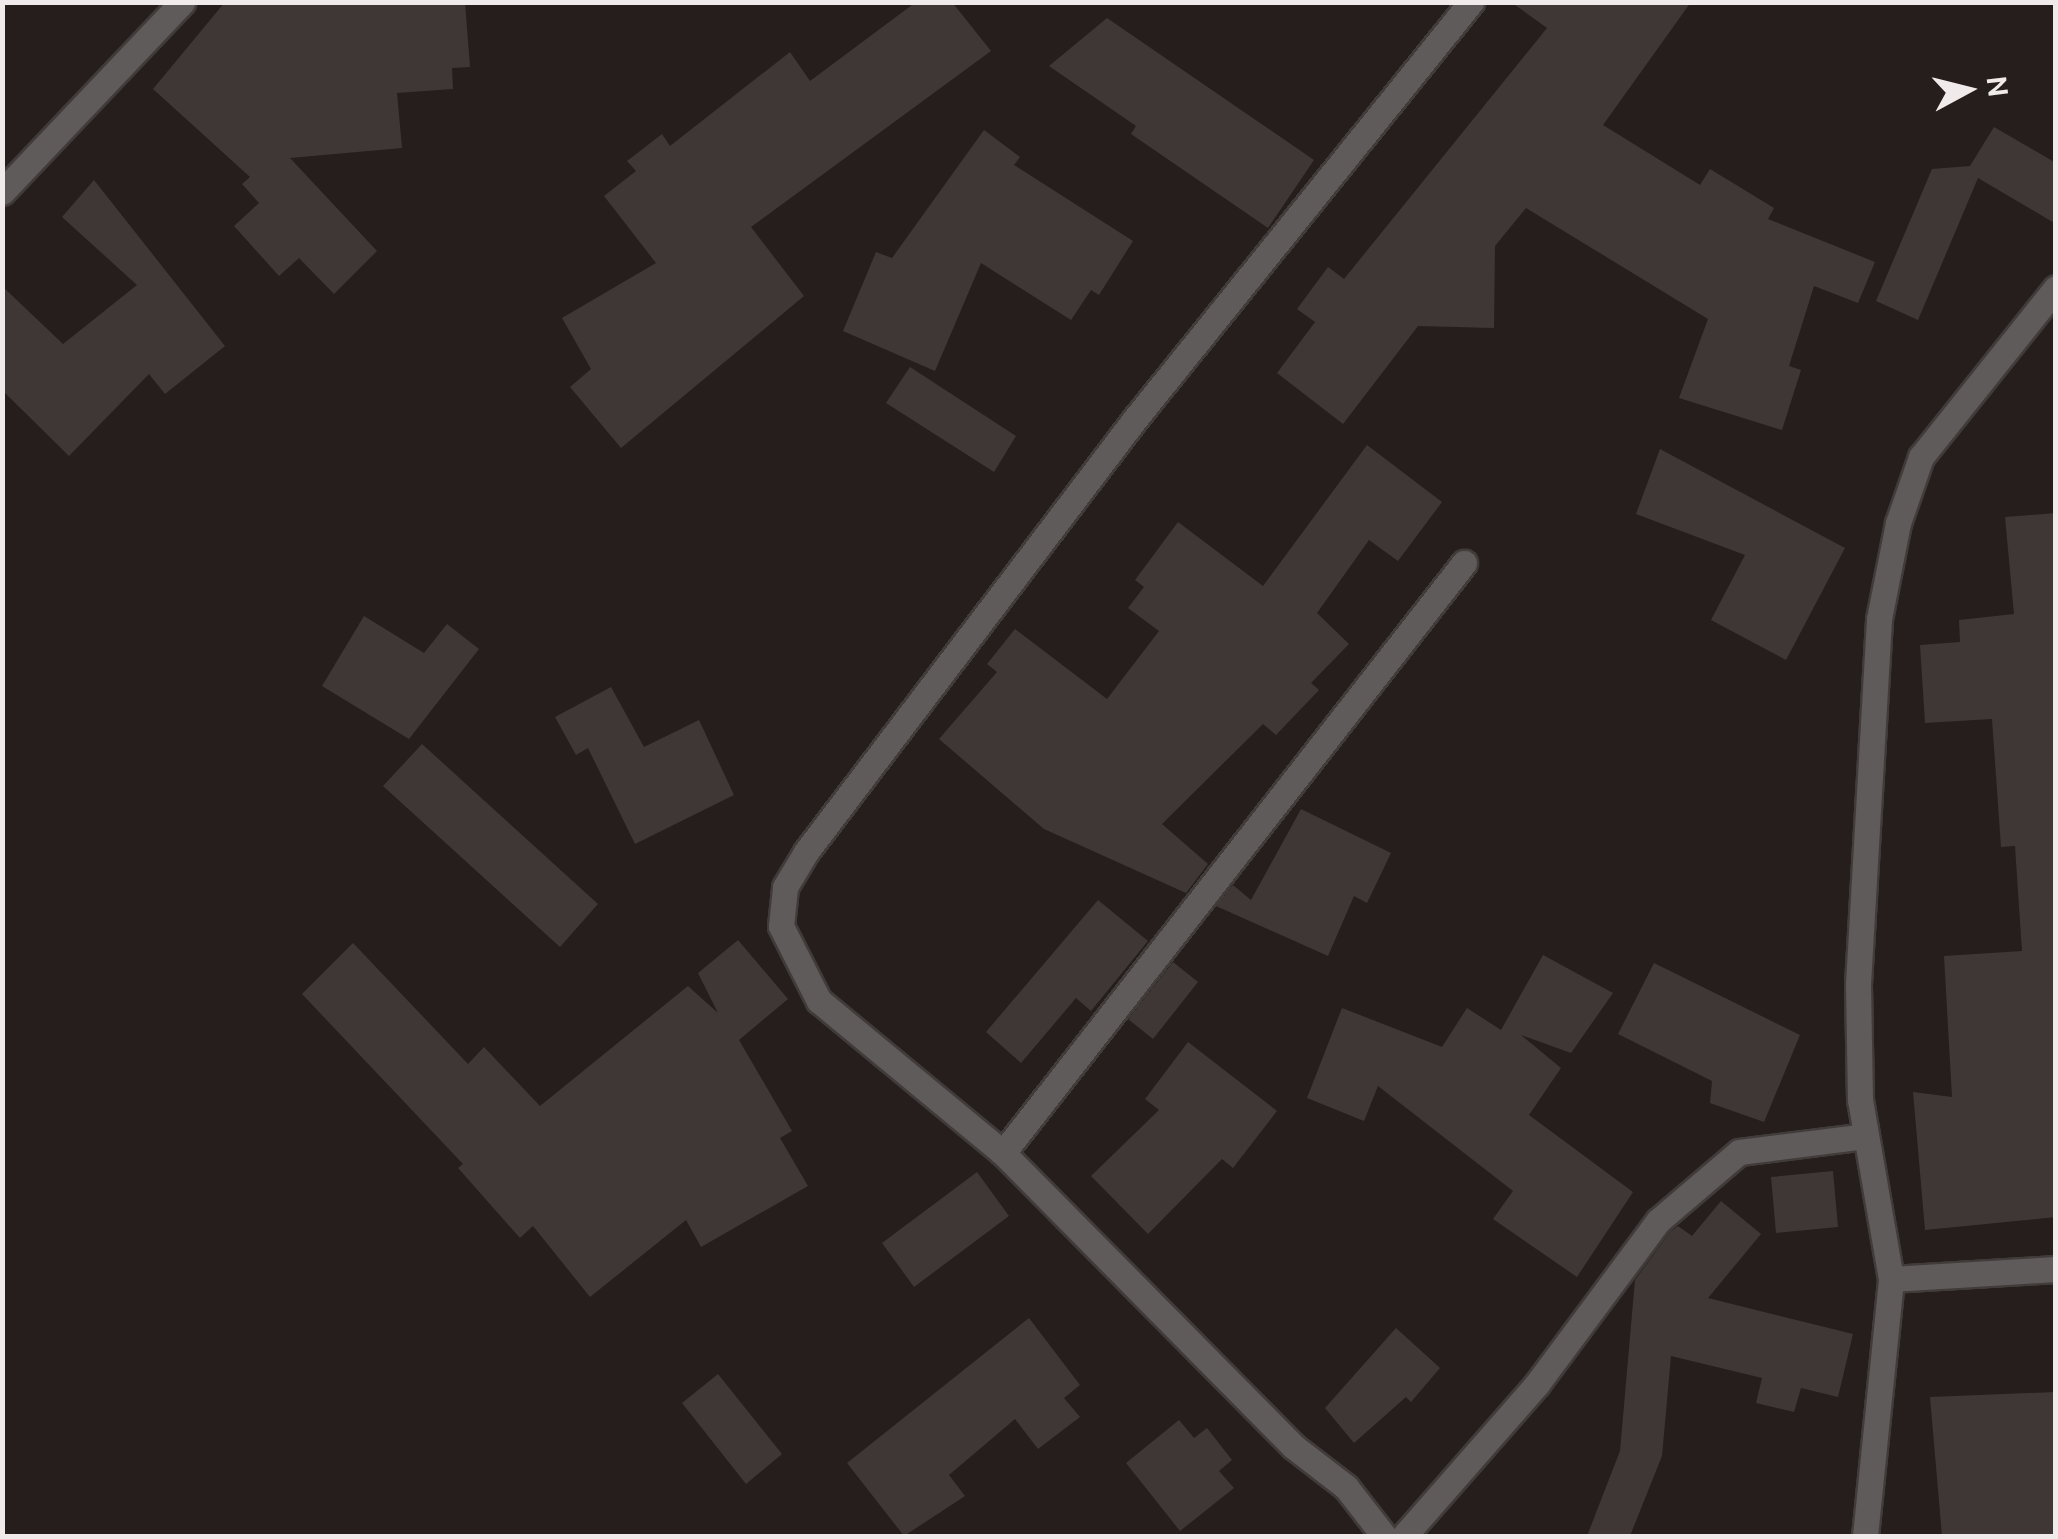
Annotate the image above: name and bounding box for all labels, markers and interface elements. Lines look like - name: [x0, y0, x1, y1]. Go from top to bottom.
- north arrow: [1918, 40, 2018, 140]
- text: N: [1982, 74, 2015, 99]

